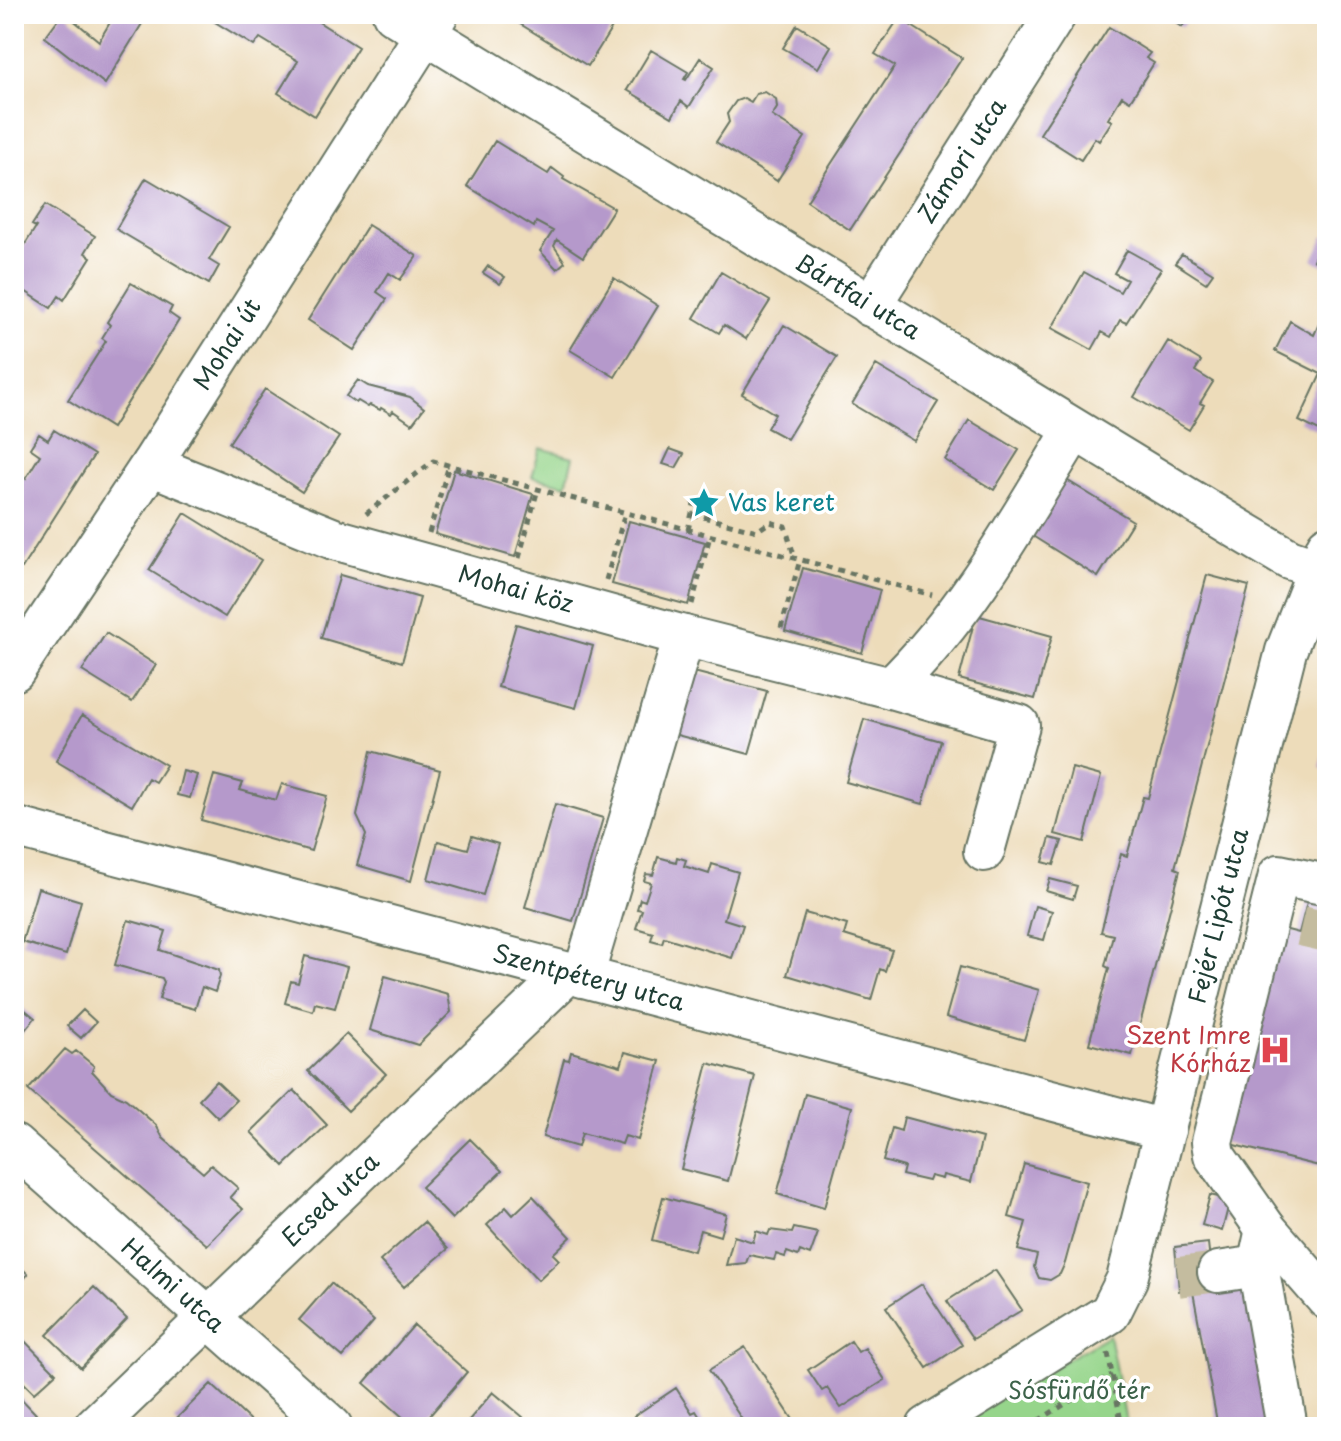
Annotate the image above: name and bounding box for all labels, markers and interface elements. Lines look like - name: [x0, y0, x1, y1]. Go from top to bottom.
- street label: Zámori utca: [907, 90, 1014, 229]
- street label: Bártfai utca: [789, 243, 928, 347]
- street label: Mohai út: [183, 290, 269, 397]
- place label: Vas keret: [728, 483, 835, 519]
- place icon: Vas keret: [687, 486, 721, 520]
- street label: Mohai köz: [454, 554, 578, 621]
- street label: Fejér Lipót utca: [1177, 824, 1256, 1007]
- street label: Szentpétery utca: [489, 934, 689, 1019]
- place label: Szent Imre Kórház: [1126, 1016, 1251, 1080]
- hospital icon: Szent Imre Kórház: [1258, 1033, 1292, 1067]
- street label: Ecsed utca: [273, 1143, 386, 1254]
- street label: Halmi utca: [114, 1228, 234, 1340]
- park label: Sósfürdő tér: [1008, 1371, 1151, 1407]

